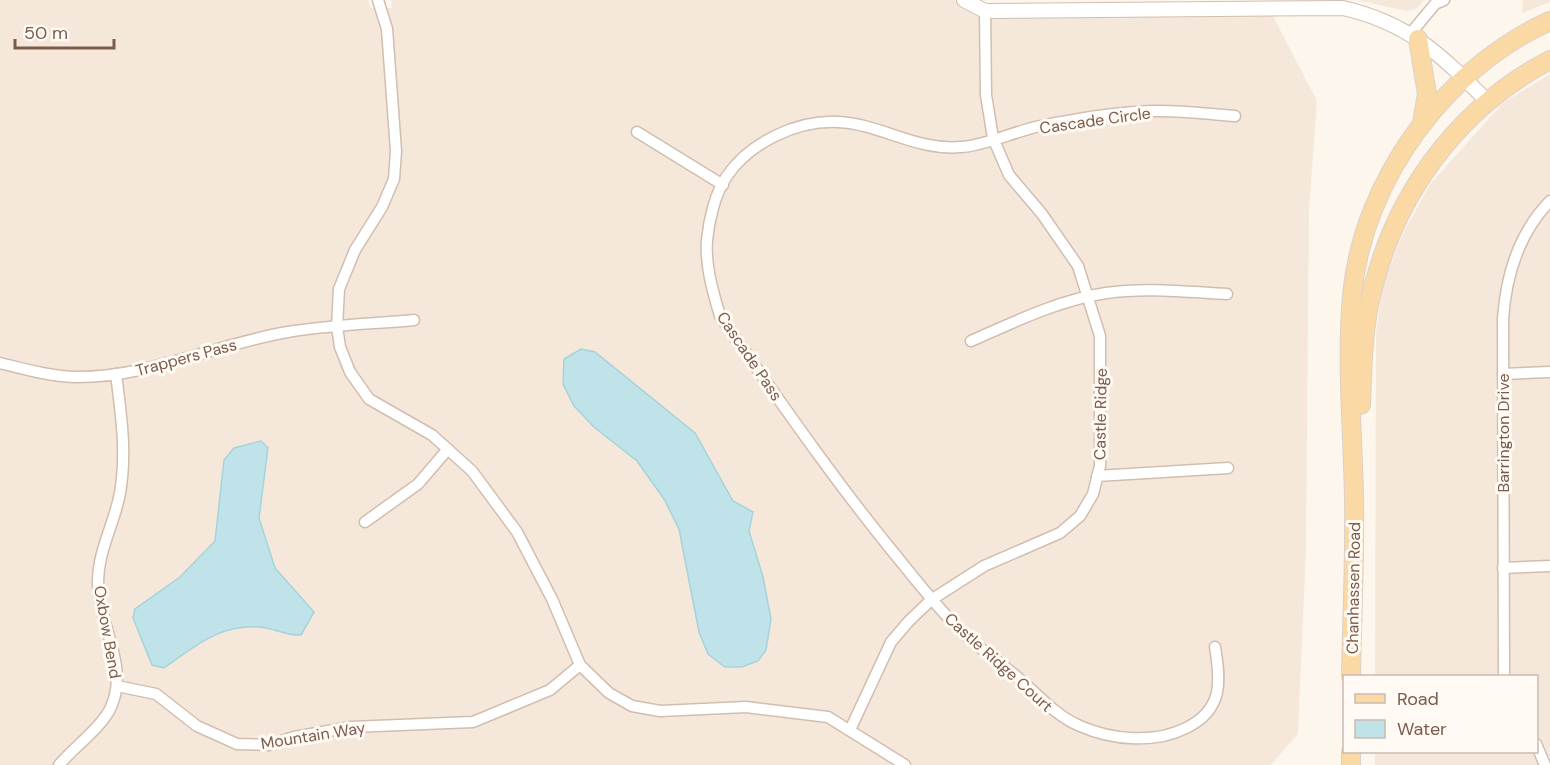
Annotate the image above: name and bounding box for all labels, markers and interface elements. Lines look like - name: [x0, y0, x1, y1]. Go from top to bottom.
- scale bar: [15, 12, 114, 50]
- text: 50 m: [24, 21, 68, 45]
- street label: Cascade Circle: [1038, 102, 1152, 139]
- street label: Cascade Pass: [712, 308, 787, 405]
- street label: Trappers Pass: [133, 334, 239, 381]
- street label: Castle Ridge: [1089, 368, 1112, 460]
- street label: Barrington Drive: [1493, 373, 1514, 493]
- street label: Chanhassen Road: [1342, 522, 1365, 654]
- street label: Oxbow Bend: [89, 584, 126, 680]
- street label: Castle Ridge Court: [940, 608, 1057, 717]
- legend: [1343, 675, 1538, 753]
- text: Road: [1397, 687, 1439, 711]
- street label: Mountain Way: [259, 717, 367, 754]
- text: Water: [1397, 717, 1447, 741]

